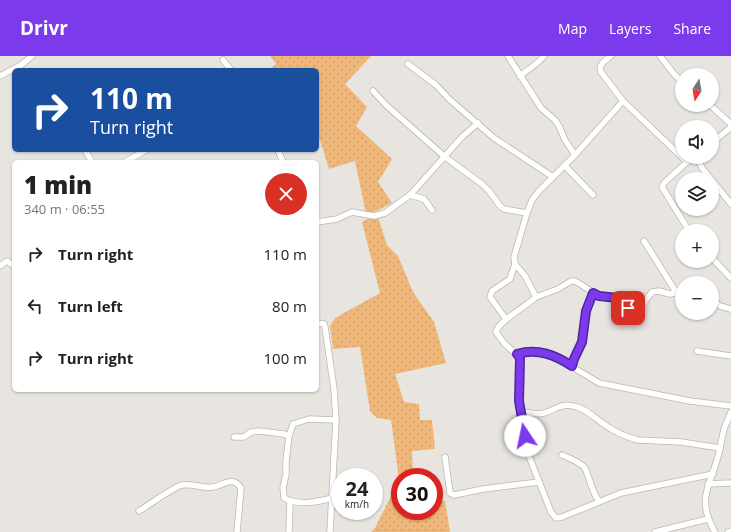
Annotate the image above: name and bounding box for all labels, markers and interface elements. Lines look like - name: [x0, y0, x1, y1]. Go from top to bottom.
- text: Drivr: [20, 15, 68, 41]
- text: Map: [558, 19, 587, 38]
- text: Layers: [609, 19, 651, 38]
- text: Share: [673, 19, 711, 38]
- north arrow: [675, 68, 719, 112]
- map controls: [675, 68, 719, 320]
- text: 110 m: [90, 79, 173, 117]
- icon: right: [24, 84, 76, 136]
- text: Turn right: [90, 115, 173, 139]
- button: sound: [675, 120, 719, 164]
- text: 1 min: [24, 168, 92, 201]
- button: layers: [675, 172, 719, 216]
- button: close: [265, 173, 307, 215]
- text: 340 m · 06:55: [24, 200, 105, 218]
- button: +: [675, 224, 719, 268]
- icon: right: [24, 243, 46, 265]
- text: Turn right: [58, 244, 133, 264]
- text: 110 m: [263, 244, 307, 264]
- button: −: [675, 276, 719, 320]
- pin: [611, 291, 645, 325]
- icon: left: [24, 295, 46, 317]
- text: Turn left: [58, 296, 123, 316]
- text: 80 m: [272, 296, 307, 316]
- icon: arrive: [617, 297, 639, 319]
- icon: right: [24, 347, 46, 369]
- text: Turn right: [58, 348, 133, 368]
- text: 100 m: [263, 348, 307, 368]
- position arrow: [504, 415, 546, 457]
- speed limit sign: 30: [391, 468, 443, 520]
- text: 24: [346, 475, 368, 502]
- text: km/h: [345, 497, 369, 511]

